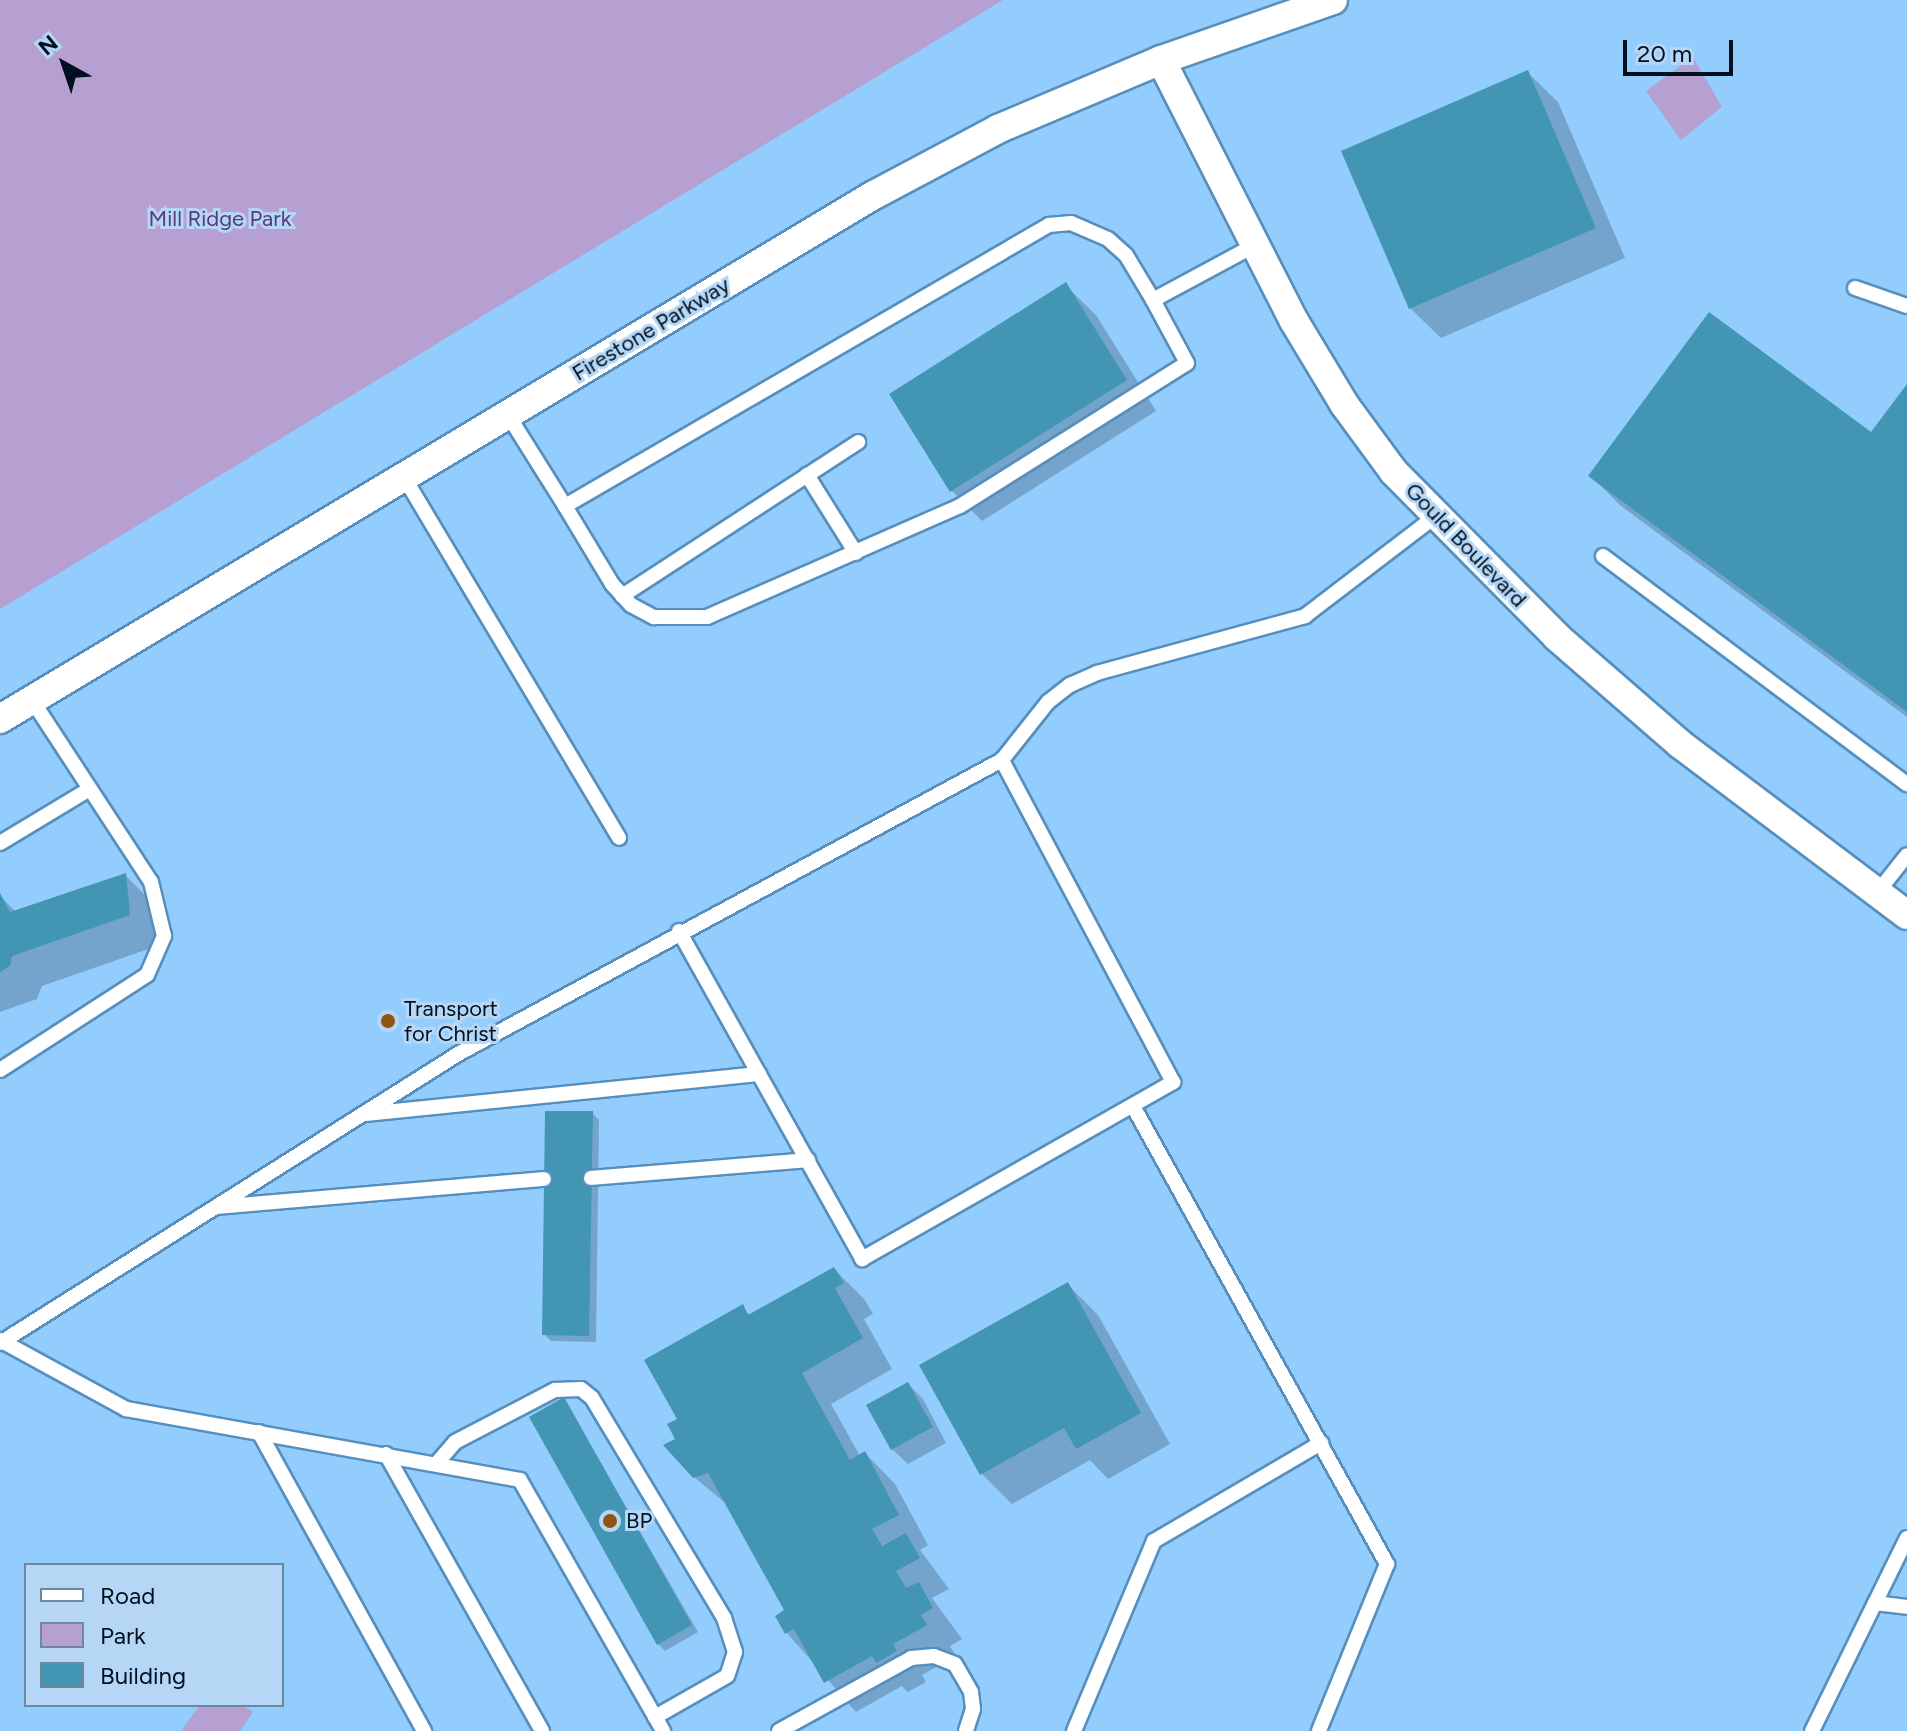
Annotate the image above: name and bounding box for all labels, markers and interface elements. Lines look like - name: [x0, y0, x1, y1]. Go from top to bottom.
- north arrow: [24, 24, 104, 104]
- scale bar: [1627, 24, 1737, 74]
- text: N: [33, 29, 63, 61]
- text: 20 m: [1637, 39, 1692, 68]
- park label: Mill Ridge Park: [149, 206, 291, 232]
- street label: Firestone Parkway: [568, 272, 734, 386]
- street label: Gould Boulevard: [1400, 477, 1532, 613]
- place label: Transport for Christ: [404, 995, 498, 1046]
- marker: Transport for Christ: [379, 1012, 397, 1030]
- place label: BP: [626, 1508, 652, 1534]
- marker: BP: [601, 1512, 619, 1530]
- legend: [24, 1563, 284, 1707]
- text: Road: [100, 1581, 155, 1610]
- text: Park: [100, 1621, 146, 1650]
- text: Building: [100, 1661, 186, 1690]

